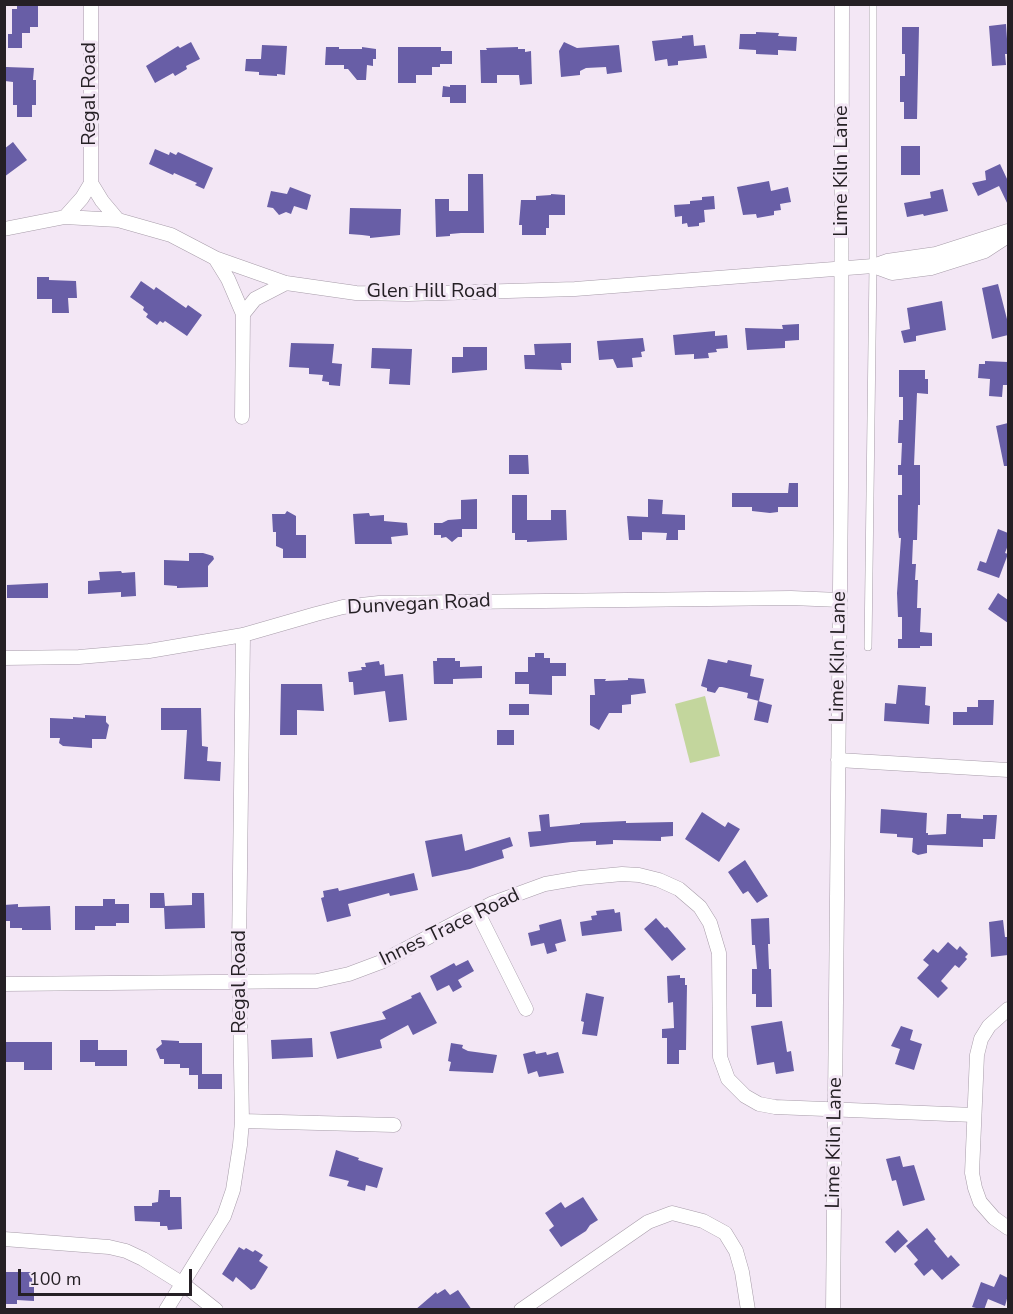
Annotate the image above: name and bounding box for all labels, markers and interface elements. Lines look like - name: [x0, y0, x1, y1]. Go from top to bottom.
- street label: Regal Road: [78, 42, 102, 146]
- street label: Lime Kiln Lane: [830, 105, 854, 237]
- street label: Glen Hill Road: [367, 280, 497, 304]
- street label: Dunvegan Road: [347, 589, 491, 621]
- street label: Lime Kiln Lane: [826, 591, 852, 723]
- street label: Innes Trace Road: [376, 884, 524, 972]
- street label: Regal Road: [228, 930, 252, 1034]
- street label: Lime Kiln Lane: [822, 1077, 848, 1209]
- scale bar: [21, 1257, 195, 1295]
- text: 100 m: [29, 1267, 81, 1291]

